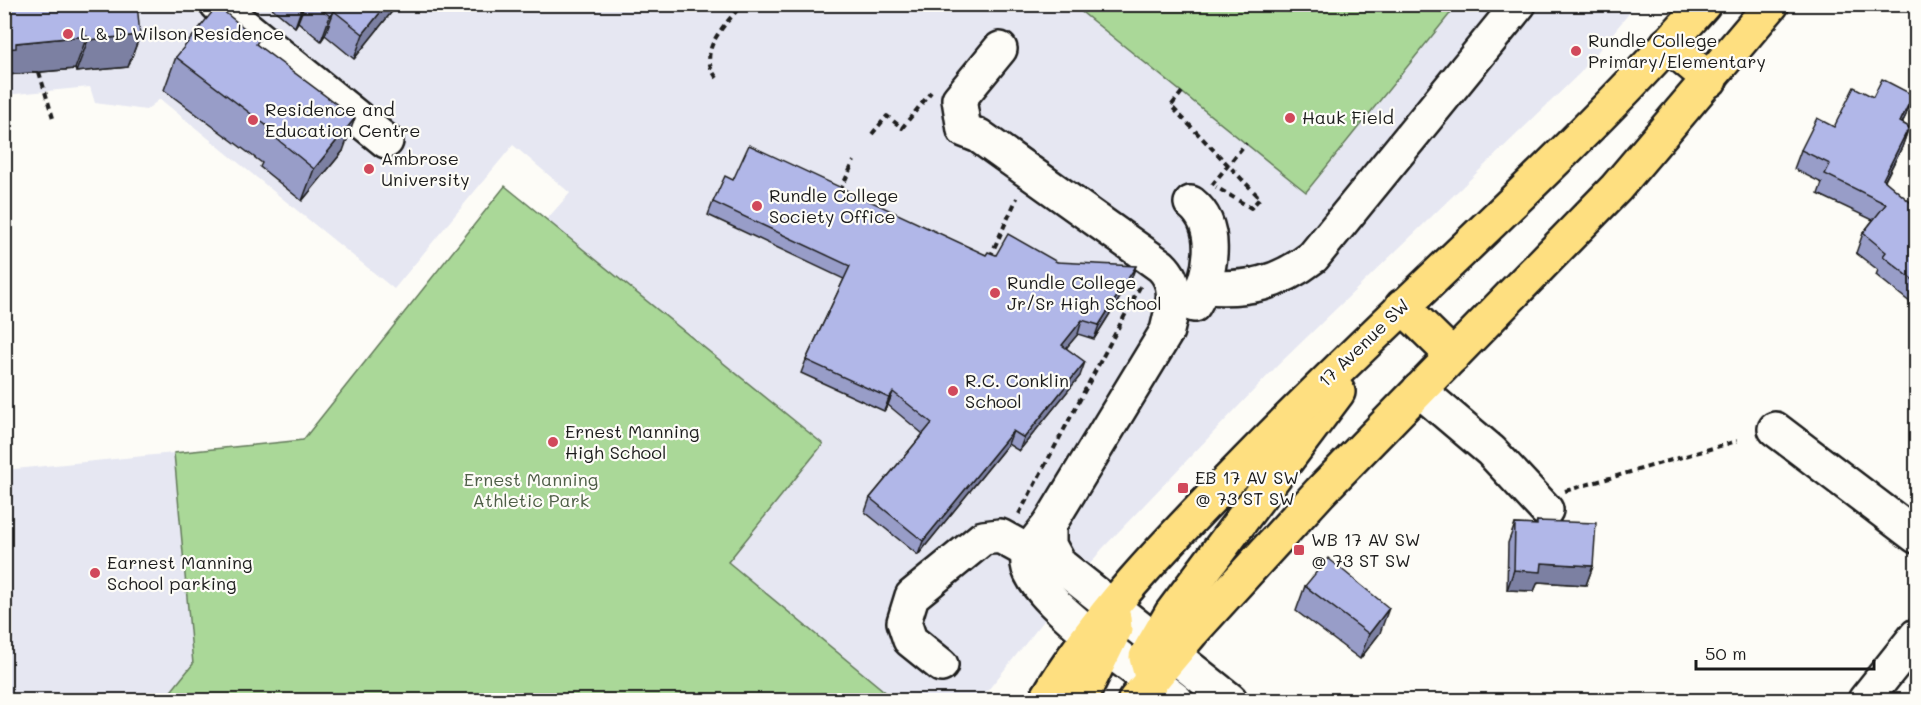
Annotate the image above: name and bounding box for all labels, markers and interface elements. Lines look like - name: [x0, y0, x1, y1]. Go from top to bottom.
- place label: L & D Wilson Residence: [80, 21, 284, 45]
- marker: L & D Wilson Residence: [61, 27, 75, 41]
- place label: Rundle College Primary/Elementary: [1588, 28, 1766, 73]
- marker: Rundle College Primary/Elementary: [1569, 44, 1583, 58]
- place label: Residence and Education Centre: [265, 97, 420, 142]
- place label: Hauk Field: [1302, 105, 1394, 129]
- marker: Hauk Field: [1283, 111, 1297, 125]
- marker: Residence and Education Centre: [246, 113, 260, 127]
- place label: Ambrose University: [381, 146, 470, 191]
- marker: Ambrose University: [362, 162, 376, 176]
- place label: Rundle College Society Office: [769, 183, 898, 228]
- marker: Rundle College Society Office: [750, 199, 764, 213]
- place label: Rundle College Jr/Sr High School: [1007, 270, 1162, 315]
- marker: Rundle College Jr/Sr High School: [988, 286, 1002, 300]
- street label: 17 Avenue SW: [1313, 293, 1414, 392]
- place label: R.C. Conklin School: [965, 368, 1069, 413]
- marker: R.C. Conklin School: [946, 384, 960, 398]
- place label: Ernest Manning High School: [565, 419, 699, 464]
- marker: Ernest Manning High School: [546, 435, 560, 449]
- place label: EB 17 AV SW @ 73 ST SW: [1195, 465, 1299, 510]
- park label: Ernest Manning Athletic Park: [464, 467, 598, 512]
- marker: EB 17 AV SW @ 73 ST SW: [1176, 481, 1190, 495]
- place label: WB 17 AV SW @ 73 ST SW: [1311, 527, 1421, 572]
- marker: WB 17 AV SW @ 73 ST SW: [1292, 543, 1306, 557]
- place label: Earnest Manning School parking: [107, 550, 253, 595]
- marker: Earnest Manning School parking: [88, 566, 102, 580]
- scale bar: [1696, 633, 1874, 671]
- text: 50 m: [1705, 641, 1747, 665]

